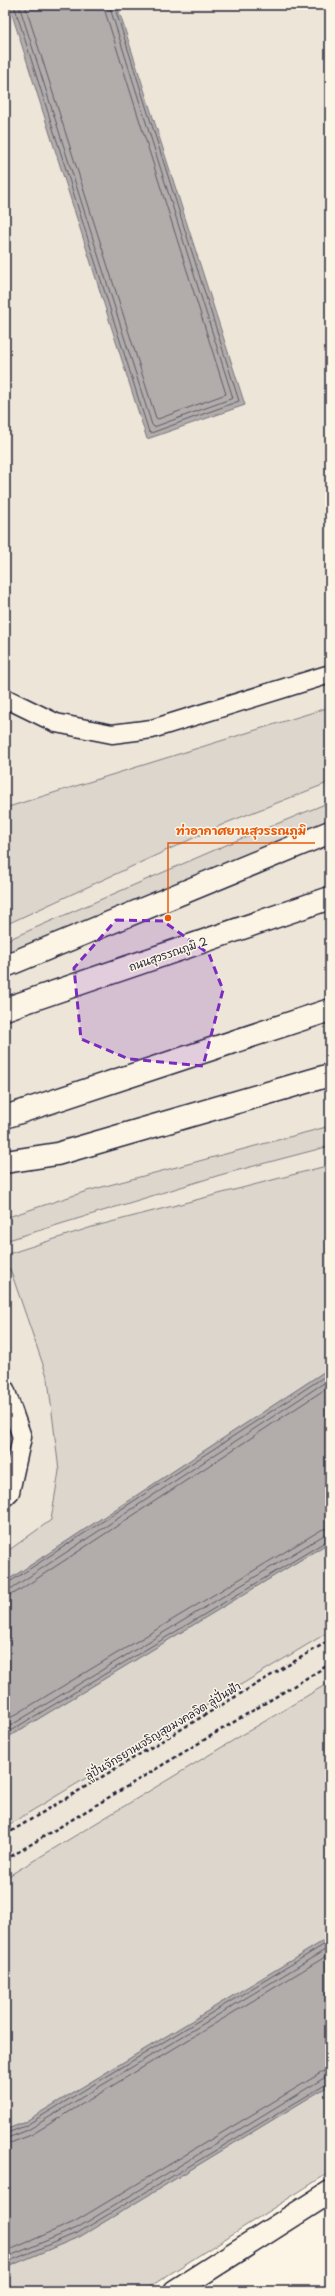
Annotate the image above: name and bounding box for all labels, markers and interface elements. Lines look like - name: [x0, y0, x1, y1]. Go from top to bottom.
- callout: ท่าอากาศยานสุวรรณภูมิ: [168, 819, 315, 843]
- text: ท่าอากาศยานสุวรรณภูมิ: [176, 821, 306, 840]
- street label: ถนนสุวรรณภูมิ 2: [126, 932, 210, 976]
- street label: ลู่ปั่นจักรยานเจริญสุขมงคลจิต ลู่ปั่นฟ้า: [81, 1676, 244, 1785]

